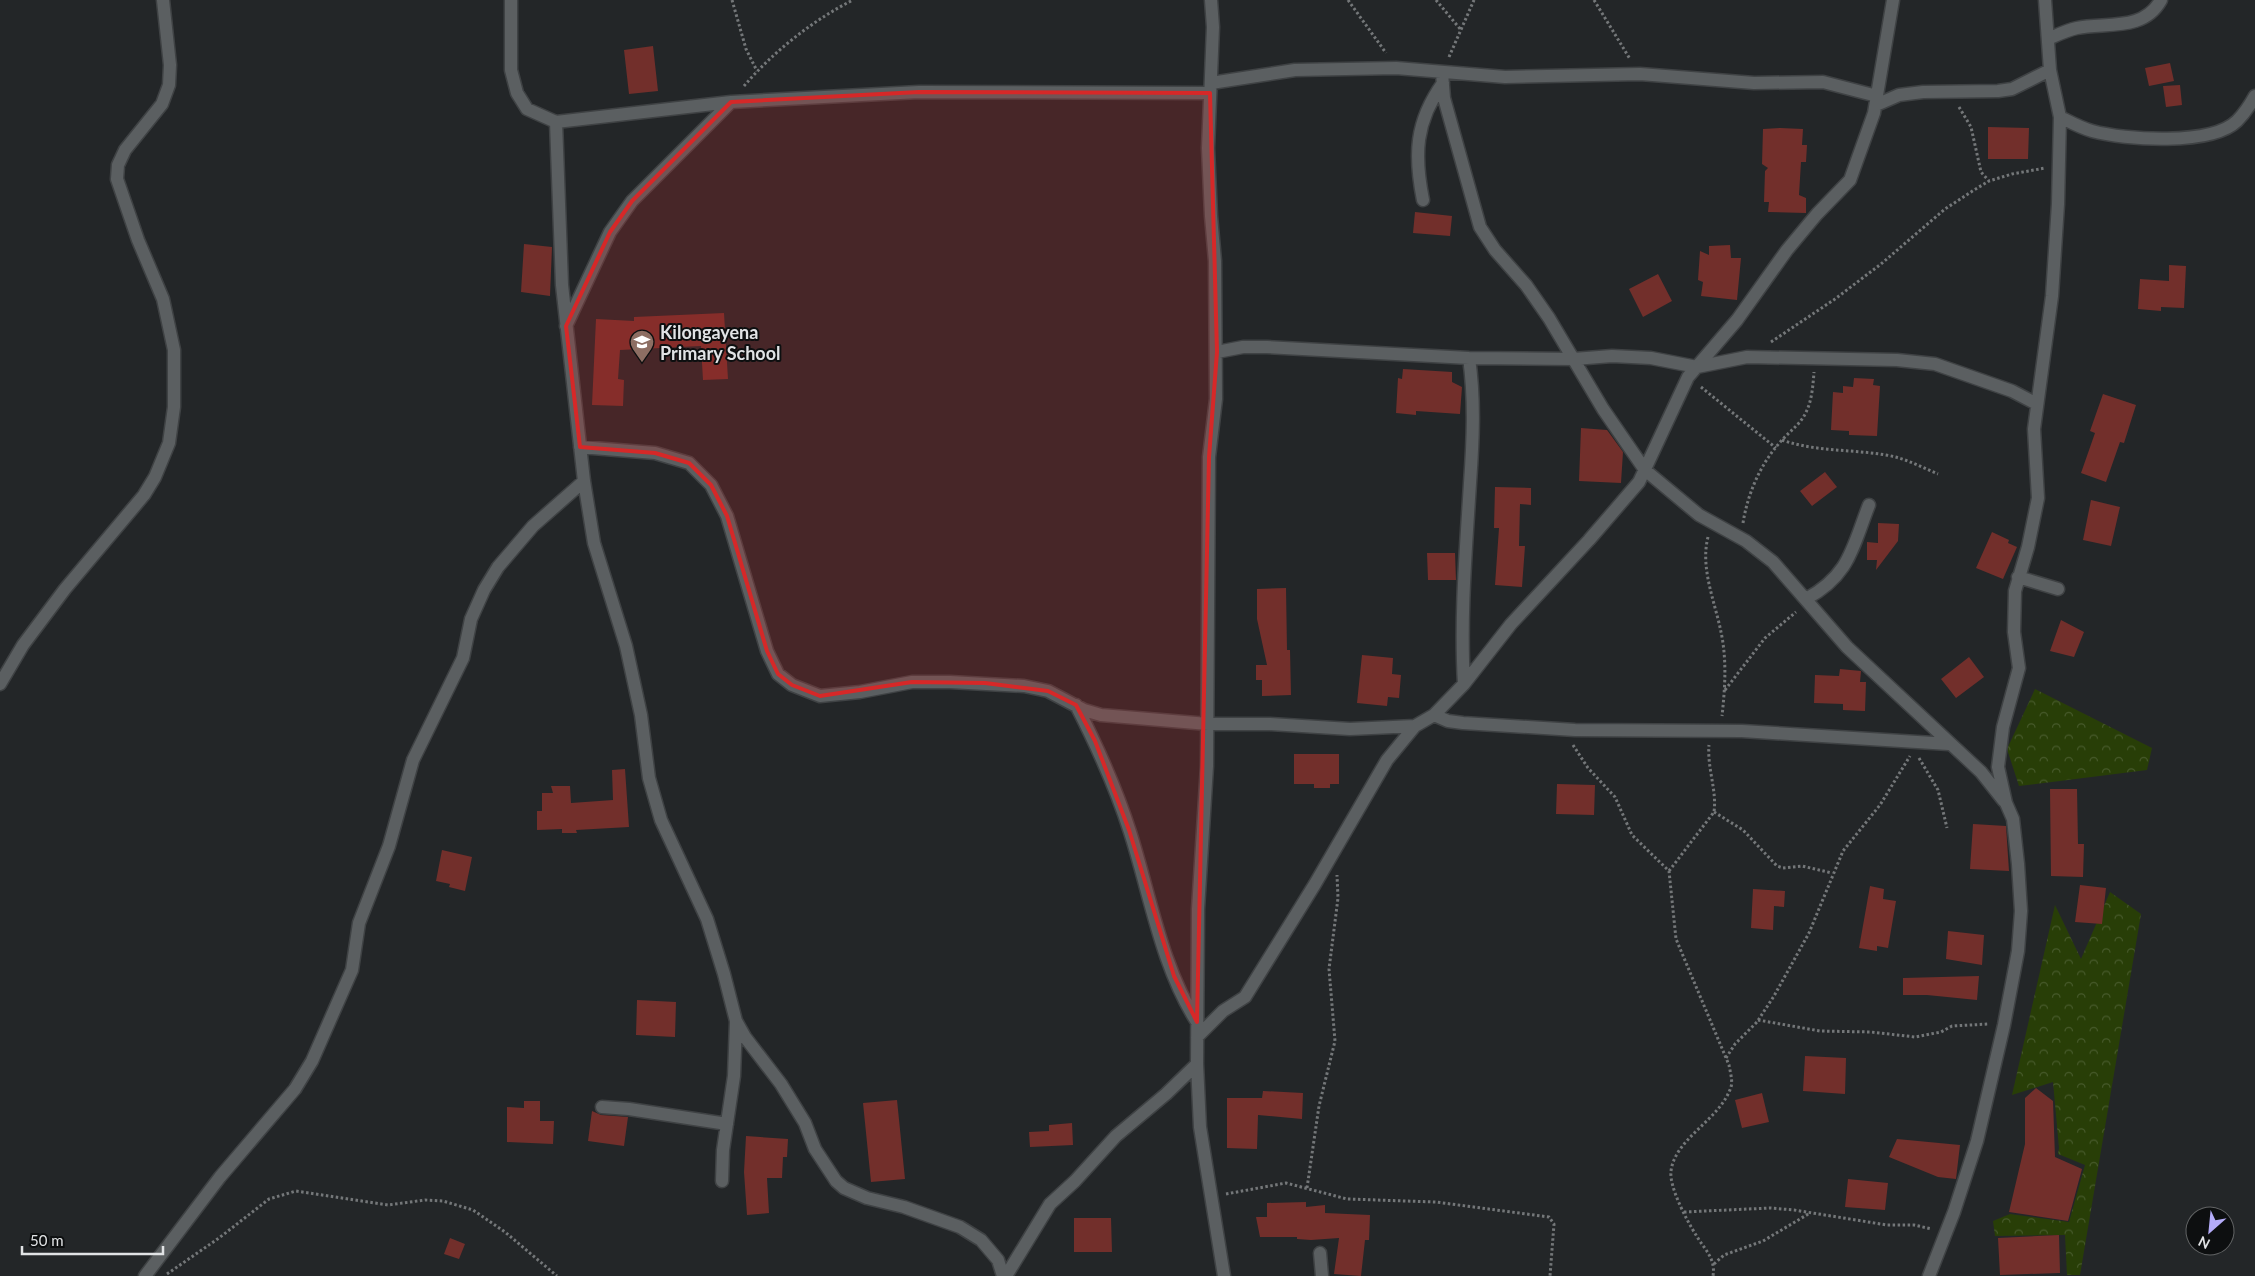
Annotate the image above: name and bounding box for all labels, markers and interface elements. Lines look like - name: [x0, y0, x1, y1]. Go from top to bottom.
- place label: Kilongayena Primary School: [660, 321, 780, 364]
- school or university icon: Kilongayena Primary School: [629, 329, 655, 363]
- north arrow: [2185, 1206, 2235, 1256]
- scale bar: [22, 1224, 164, 1256]
- text: 50 m: [30, 1231, 64, 1249]
- text: N: [2195, 1233, 2213, 1253]

